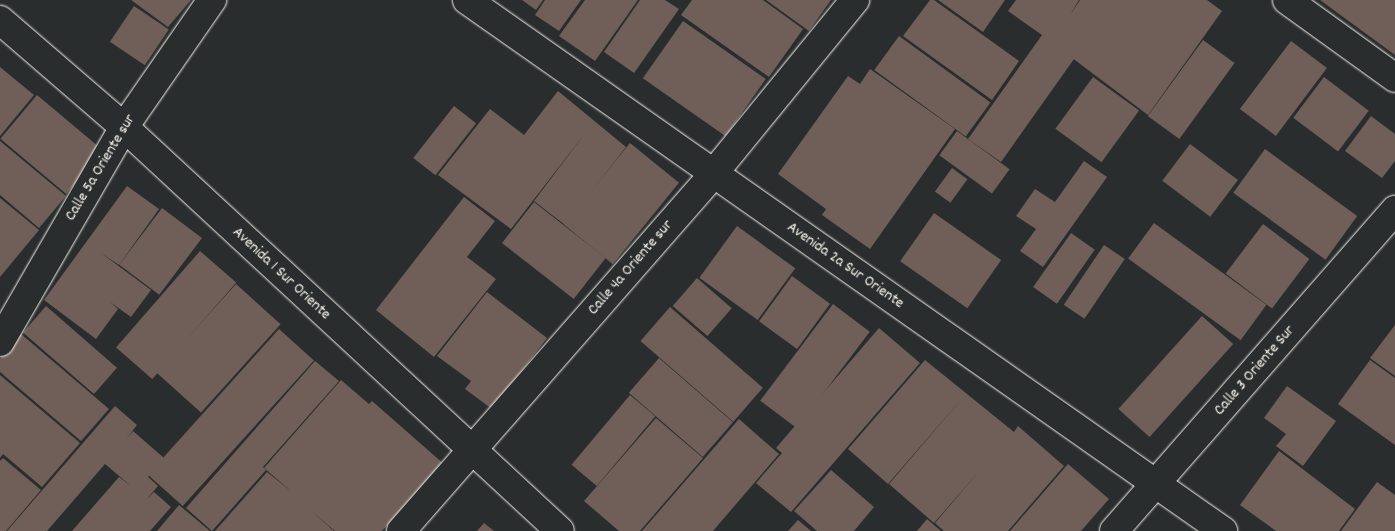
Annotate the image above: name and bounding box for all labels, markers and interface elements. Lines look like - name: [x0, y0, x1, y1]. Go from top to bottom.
- street label: Calle 5a Oriente sur: [62, 111, 140, 225]
- street label: Calle 4a Oriente sur: [584, 216, 678, 320]
- street label: Avenida 2a Sur Oriente: [783, 218, 907, 314]
- street label: Avenida 1 Sur Oriente: [228, 223, 334, 325]
- street label: Calle 3 Oriente Sur: [1211, 322, 1299, 420]

